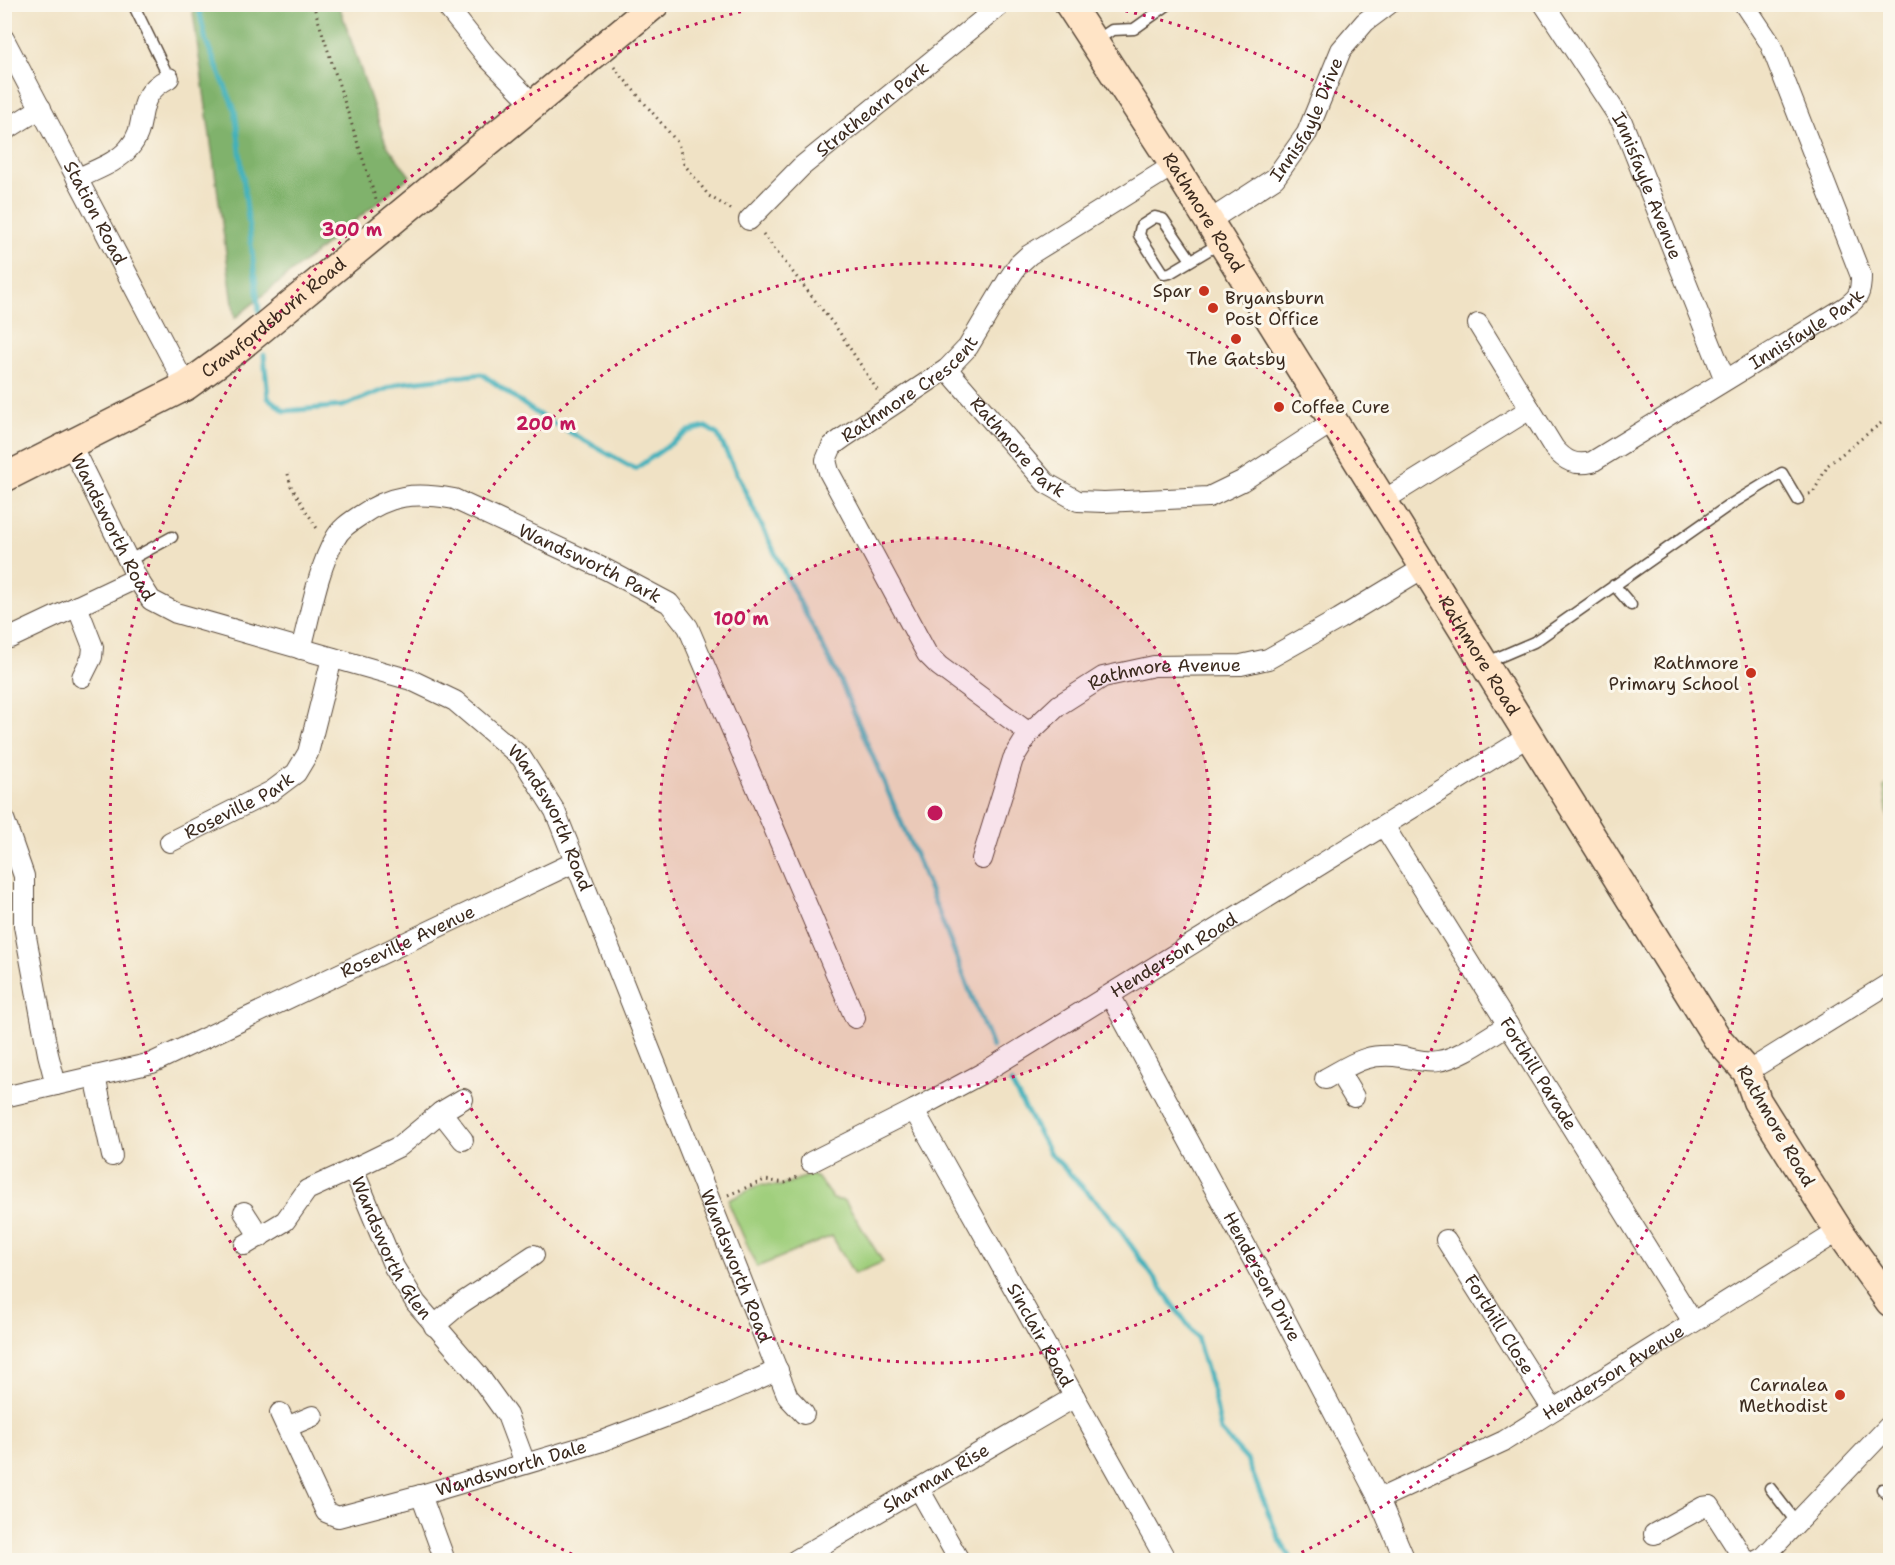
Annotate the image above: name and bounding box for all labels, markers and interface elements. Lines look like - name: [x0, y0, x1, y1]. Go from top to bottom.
- street label: Innisfayle Drive: [1264, 54, 1349, 186]
- street label: Strathearn Park: [811, 56, 934, 162]
- street label: Innisfayle Avenue: [1607, 107, 1688, 263]
- street label: Rathmore Road: [1157, 148, 1250, 277]
- street label: Station Road: [58, 157, 132, 269]
- text: 300 m: [322, 218, 383, 242]
- street label: Crawfordsburn Road: [196, 252, 351, 383]
- place label: Spar: [1153, 279, 1192, 303]
- marker: Spar: [1197, 284, 1211, 298]
- street label: Innisfayle Park: [1745, 285, 1870, 375]
- place label: Bryansburn Post Office: [1225, 286, 1324, 331]
- marker: Bryansburn Post Office: [1206, 301, 1220, 315]
- street label: Rathmore Crescent: [836, 332, 984, 448]
- marker: The Gatsby: [1229, 332, 1243, 346]
- place label: The Gatsby: [1186, 347, 1286, 371]
- street label: Rathmore Park: [965, 392, 1069, 503]
- place label: Coffee Cure: [1291, 395, 1390, 419]
- marker: Coffee Cure: [1272, 400, 1286, 414]
- text: 200 m: [516, 412, 577, 436]
- street label: Wandsworth Road: [65, 449, 161, 606]
- street label: Wandsworth Park: [514, 518, 666, 609]
- street label: Rathmore Road: [1433, 591, 1526, 720]
- text: 100 m: [713, 607, 769, 631]
- place label: Rathmore Primary School: [1609, 651, 1740, 696]
- street label: Rathmore Avenue: [1083, 653, 1241, 696]
- marker: Rathmore Primary School: [1744, 666, 1758, 680]
- street label: Wandsworth Road: [503, 739, 598, 895]
- street label: Roseville Park: [180, 767, 299, 845]
- centre of rings: [925, 803, 945, 823]
- street label: Roseville Avenue: [337, 899, 479, 984]
- street label: Henderson Road: [1106, 907, 1242, 1003]
- street label: Forthill Parade: [1494, 1013, 1583, 1135]
- street label: Rathmore Road: [1731, 1061, 1821, 1191]
- street label: Wandsworth Glen: [345, 1173, 437, 1325]
- street label: Wandsworth Road: [695, 1186, 777, 1346]
- street label: Henderson Drive: [1217, 1208, 1306, 1346]
- street label: Forthill Close: [1459, 1270, 1540, 1379]
- street label: Sinclair Road: [1001, 1279, 1079, 1391]
- street label: Henderson Avenue: [1538, 1319, 1689, 1426]
- place label: Carnalea Methodist: [1739, 1373, 1828, 1418]
- marker: Carnalea Methodist: [1833, 1388, 1847, 1402]
- street label: Wandsworth Dale: [433, 1434, 589, 1502]
- street label: Sharman Rise: [878, 1438, 994, 1519]

